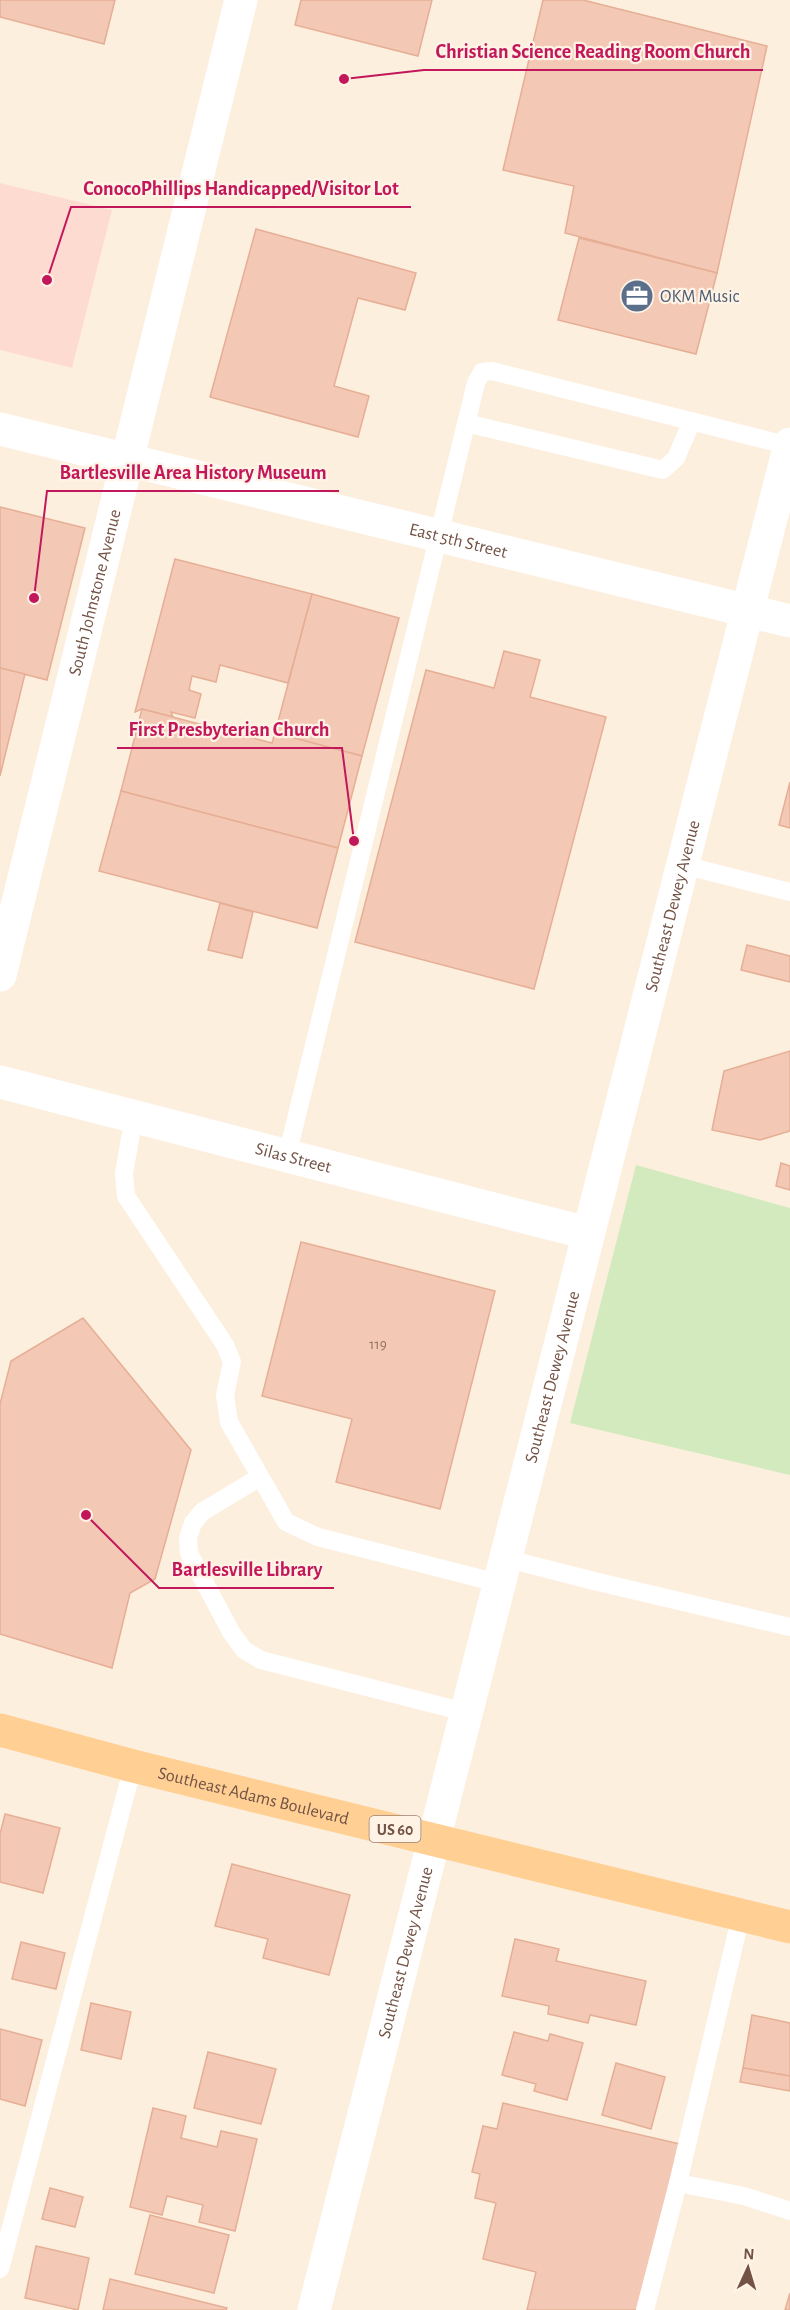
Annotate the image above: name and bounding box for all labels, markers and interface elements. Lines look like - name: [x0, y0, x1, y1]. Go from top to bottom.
- callout: Christian Science Reading Room Church: [424, 32, 763, 70]
- text: Christian Science Reading Room Church: [436, 42, 750, 62]
- callout: ConocoPhillips Handicapped/Visitor Lot: [71, 169, 411, 207]
- text: ConocoPhillips Handicapped/Visitor Lot: [83, 179, 399, 199]
- office icon: OKM Music: [619, 278, 655, 314]
- place label: OKM Music: [660, 288, 739, 306]
- callout: Bartlesville Area History Museum: [47, 453, 339, 491]
- text: Bartlesville Area History Museum: [59, 463, 327, 483]
- street label: South Johnstone Avenue: [66, 508, 125, 678]
- street label: East 5th Street: [407, 521, 509, 562]
- callout: First Presbyterian Church: [117, 710, 342, 748]
- text: First Presbyterian Church: [129, 720, 329, 740]
- street label: Southeast Dewey Avenue: [643, 818, 704, 994]
- street label: Silas Street: [253, 1140, 333, 1177]
- street label: Southeast Dewey Avenue: [522, 1289, 584, 1465]
- house number: 119: [369, 1337, 387, 1352]
- callout: Bartlesville Library: [159, 1550, 334, 1588]
- text: Bartlesville Library: [172, 1560, 322, 1580]
- street label: Southeast Adams Boulevard: [156, 1764, 351, 1829]
- road number: US 60: [370, 1816, 420, 1842]
- street label: Southeast Dewey Avenue: [376, 1865, 437, 2041]
- north arrow: [718, 2238, 778, 2298]
- text: N: [743, 2246, 755, 2262]

